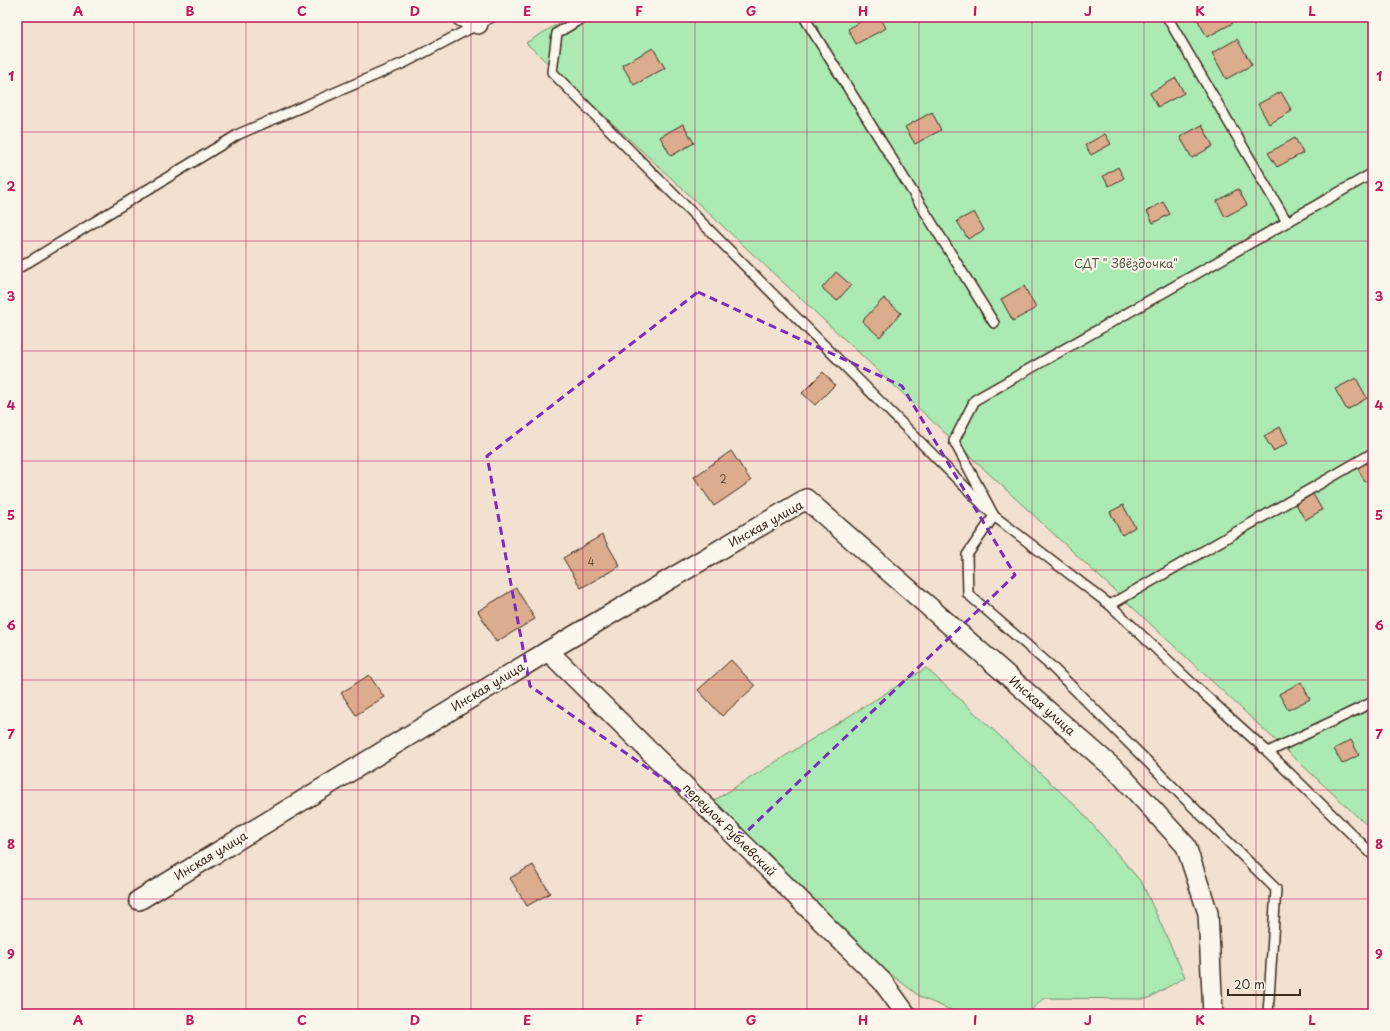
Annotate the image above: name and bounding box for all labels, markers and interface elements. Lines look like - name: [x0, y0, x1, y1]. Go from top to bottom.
- text: A: [73, 1, 83, 20]
- text: B: [186, 1, 195, 20]
- text: C: [297, 1, 307, 20]
- text: D: [410, 1, 420, 20]
- text: E: [523, 1, 531, 20]
- text: F: [635, 1, 643, 20]
- text: G: [746, 1, 756, 20]
- text: H: [858, 1, 868, 20]
- text: I: [973, 1, 977, 20]
- text: J: [1084, 1, 1092, 20]
- text: K: [1195, 1, 1205, 20]
- text: L: [1308, 1, 1316, 20]
- text: 1: [8, 66, 14, 85]
- text: 1: [1376, 66, 1382, 85]
- text: 2: [6, 176, 16, 195]
- text: 2: [1374, 176, 1384, 195]
- park label: СДТ " Звёздочка": [1074, 254, 1178, 272]
- text: 3: [7, 286, 16, 305]
- text: 3: [1375, 286, 1384, 305]
- text: 4: [7, 395, 16, 414]
- text: 4: [1375, 395, 1384, 414]
- house number: 2: [719, 471, 727, 486]
- street label: Инская улица: [725, 495, 806, 551]
- text: 5: [7, 505, 15, 524]
- text: 5: [1375, 505, 1383, 524]
- house number: 4: [588, 554, 595, 569]
- text: 6: [6, 615, 16, 634]
- text: 6: [1374, 615, 1384, 634]
- street label: Инская улица: [447, 657, 528, 715]
- street label: Инская улица: [1006, 671, 1080, 739]
- text: 7: [7, 724, 15, 743]
- text: 7: [1375, 724, 1383, 743]
- street label: переулок Рублевский: [679, 779, 780, 880]
- street label: Инская улица: [170, 826, 251, 884]
- text: 8: [7, 834, 15, 853]
- text: 8: [1375, 834, 1383, 853]
- text: 9: [7, 944, 15, 963]
- text: 9: [1375, 944, 1383, 963]
- scale bar: [1228, 971, 1300, 997]
- text: 20 m: [1234, 975, 1265, 993]
- text: A: [73, 1010, 83, 1029]
- text: B: [186, 1010, 195, 1029]
- text: C: [297, 1010, 307, 1029]
- text: D: [410, 1010, 420, 1029]
- text: E: [523, 1010, 531, 1029]
- text: F: [635, 1010, 643, 1029]
- text: G: [746, 1010, 756, 1029]
- text: H: [858, 1010, 868, 1029]
- text: I: [973, 1010, 977, 1029]
- text: J: [1084, 1010, 1092, 1029]
- text: K: [1195, 1010, 1205, 1029]
- text: L: [1308, 1010, 1316, 1029]

